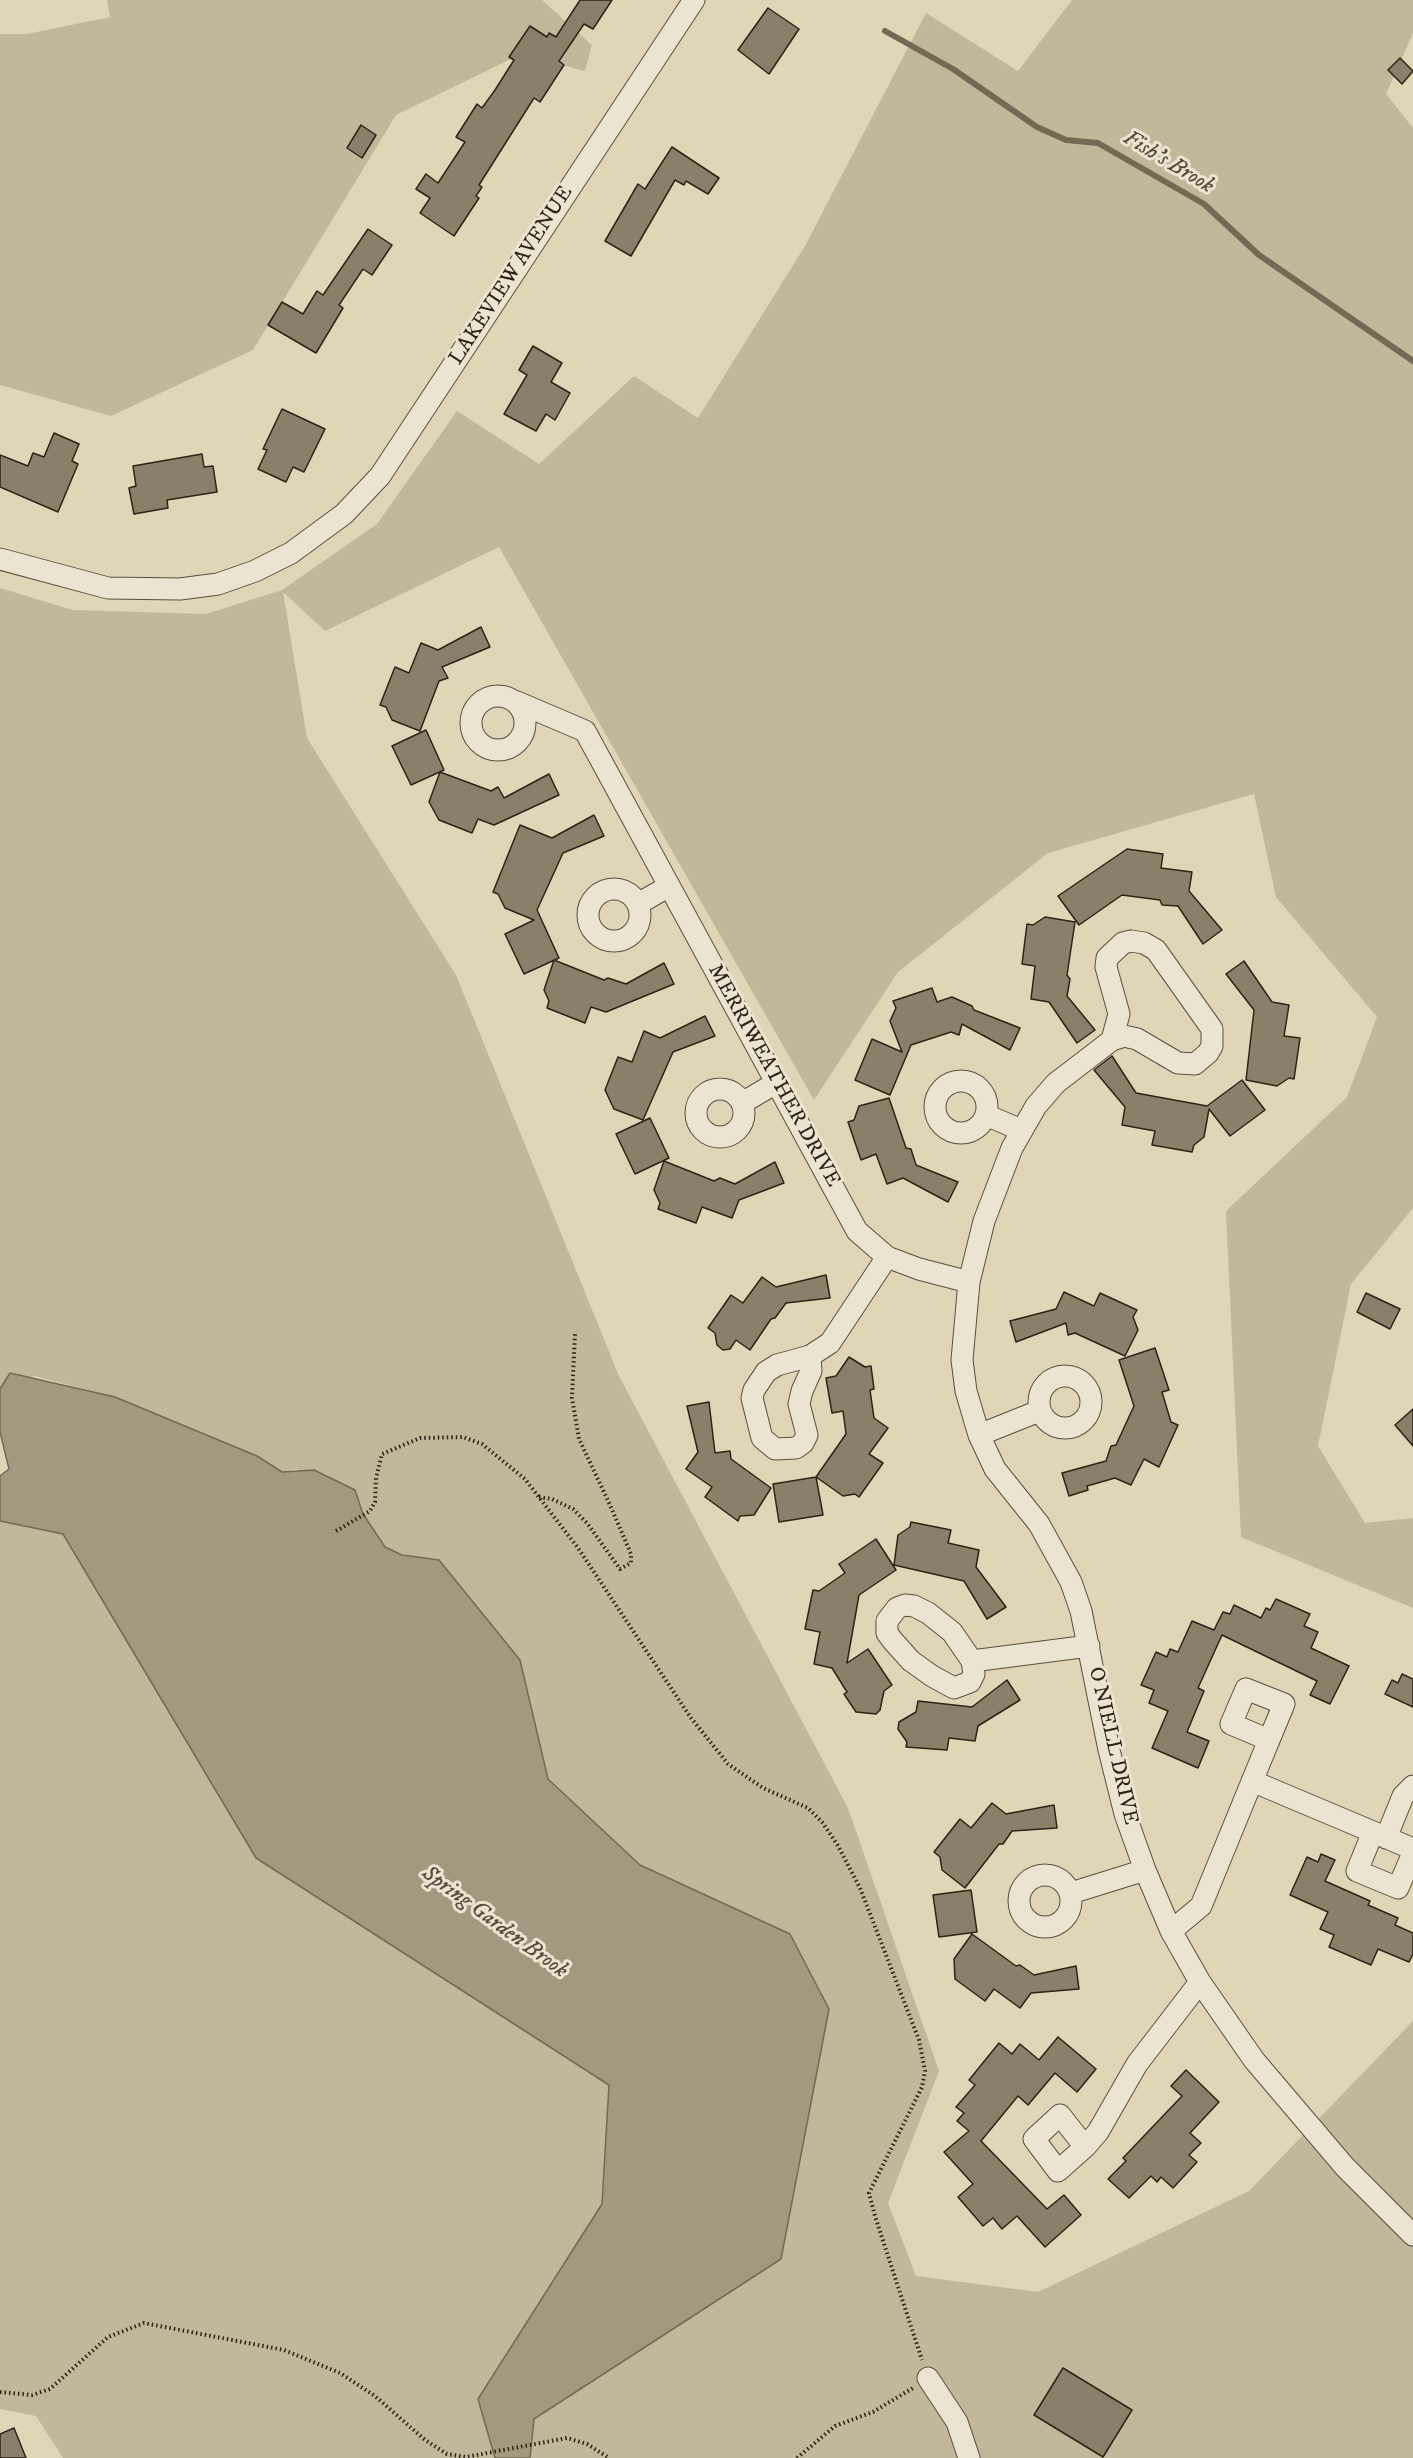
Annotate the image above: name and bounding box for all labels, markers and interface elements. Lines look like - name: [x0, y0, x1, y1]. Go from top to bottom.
- water label: Fish's Brook: [1118, 126, 1218, 200]
- street label: LAKEVIEW AVENUE: [445, 182, 579, 370]
- street label: MERRIWEATHER DRIVE: [701, 960, 845, 1192]
- street label: O NIELL DRIVE: [1082, 1665, 1142, 1827]
- water label: Spring Garden Brook: [416, 1861, 572, 1985]

